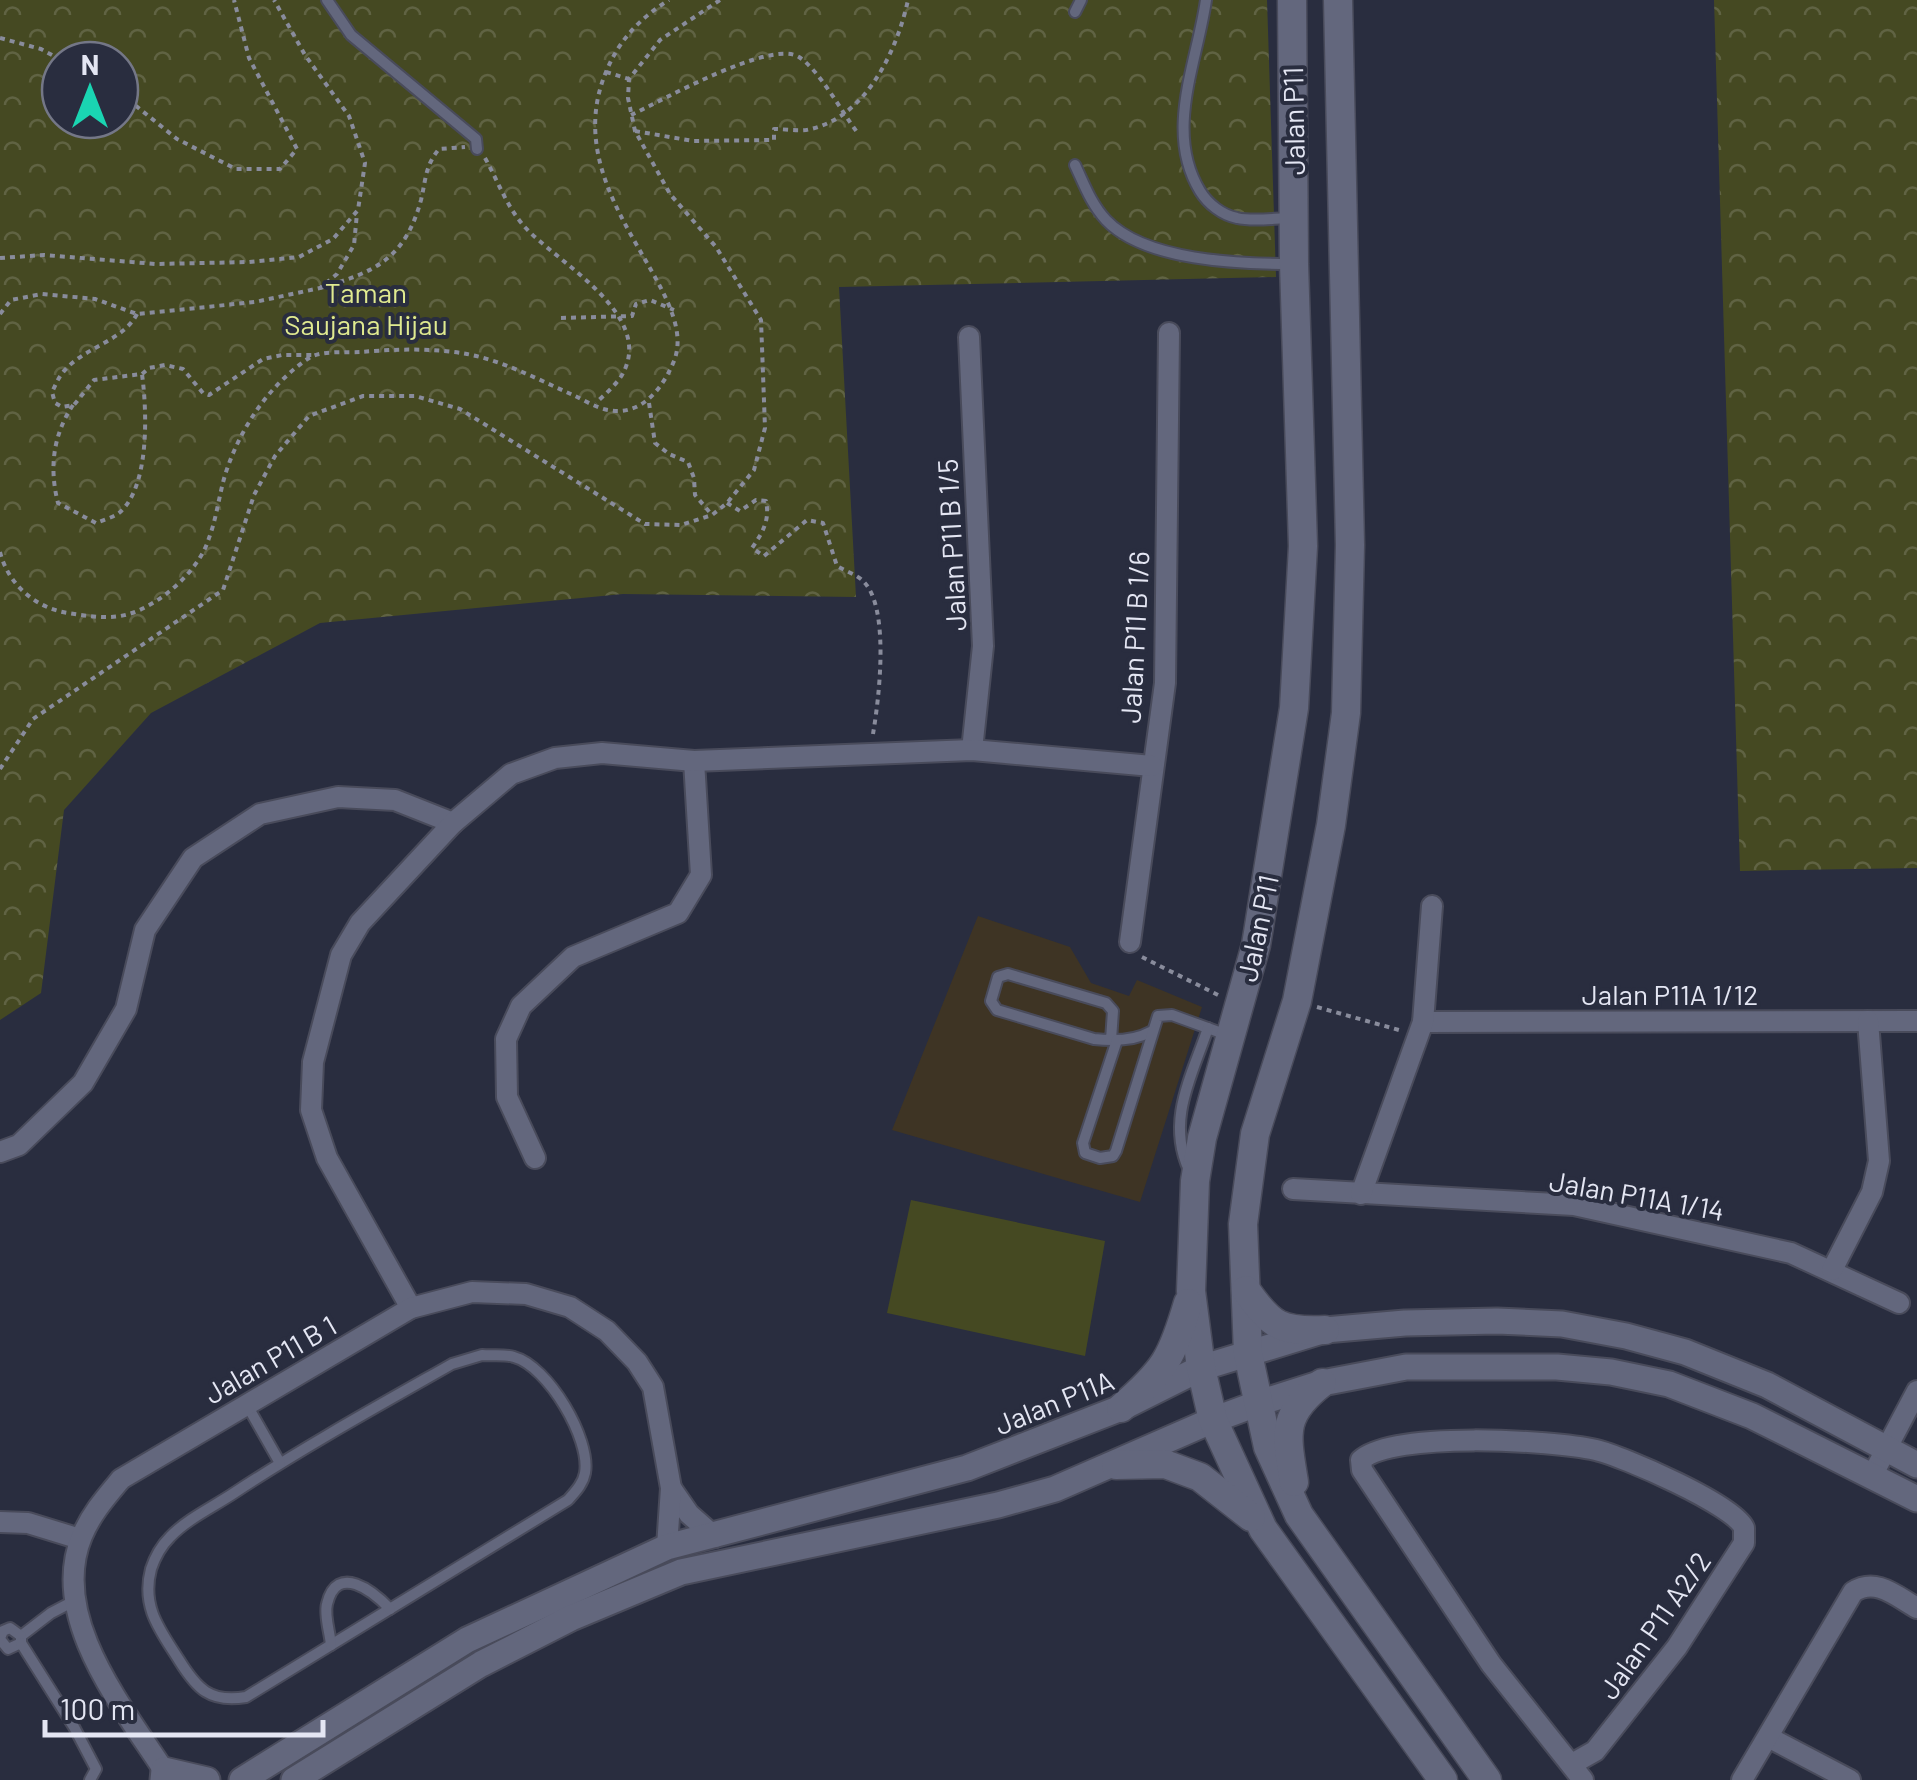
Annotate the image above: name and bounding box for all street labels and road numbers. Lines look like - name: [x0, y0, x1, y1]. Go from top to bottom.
- street label: Jalan P11: [1275, 67, 1311, 175]
- street label: Jalan P11 B 1/5: [930, 458, 972, 632]
- street label: Jalan P11 B 1/6: [1113, 550, 1155, 724]
- street label: Jalan P11: [1229, 872, 1285, 984]
- street label: Jalan P11A 1/12: [1582, 977, 1758, 1011]
- street label: Jalan P11A 1/14: [1547, 1163, 1727, 1227]
- street label: Jalan P11 B 1: [198, 1308, 342, 1410]
- street label: Jalan P11A: [990, 1363, 1118, 1441]
- street label: Jalan P11 A2/2: [1591, 1545, 1717, 1705]

